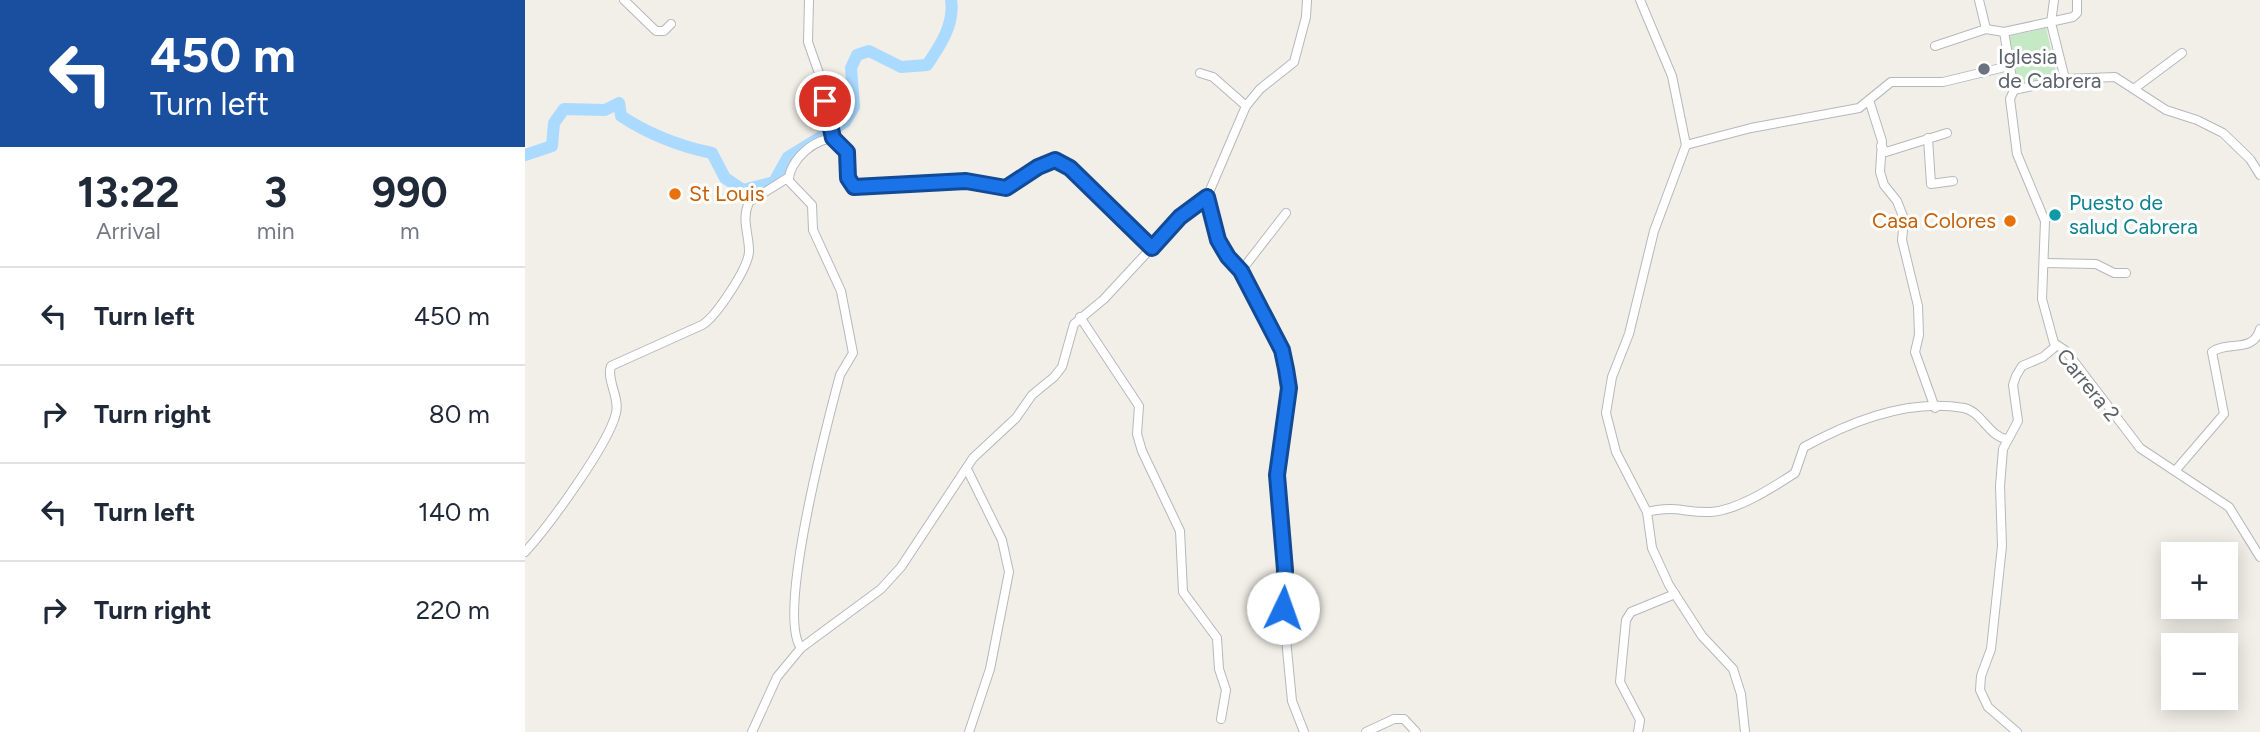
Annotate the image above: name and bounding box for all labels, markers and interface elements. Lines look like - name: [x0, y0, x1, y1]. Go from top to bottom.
- text: 450 m: [150, 25, 296, 84]
- icon: left: [35, 28, 126, 119]
- place label: Iglesia de Cabrera: [1998, 44, 2102, 93]
- marker: Iglesia de Cabrera: [1976, 61, 1992, 77]
- pin: [795, 71, 855, 131]
- icon: arrive: [806, 82, 844, 120]
- text: Turn left: [150, 85, 269, 123]
- text: 13:22: [77, 167, 180, 218]
- text: 3: [264, 167, 287, 218]
- text: 990: [372, 167, 448, 218]
- place label: St Louis: [689, 181, 765, 206]
- marker: St Louis: [667, 186, 683, 202]
- place label: Puesto de salud Cabrera: [2069, 190, 2198, 239]
- marker: Puesto de salud Cabrera: [2047, 207, 2063, 223]
- place label: Casa Colores: [1872, 208, 1996, 233]
- marker: Casa Colores: [2002, 213, 2018, 229]
- text: Arrival: [96, 217, 161, 245]
- text: min: [257, 217, 295, 245]
- text: m: [400, 217, 420, 245]
- icon: left: [35, 297, 73, 335]
- text: Turn left: [94, 300, 195, 332]
- text: 450 m: [414, 300, 490, 332]
- street label: Carrera 2: [2052, 343, 2125, 426]
- icon: right: [35, 395, 73, 433]
- text: Turn right: [94, 398, 211, 430]
- text: 80 m: [429, 398, 490, 430]
- icon: left: [35, 493, 73, 531]
- text: Turn left: [94, 496, 195, 528]
- text: 140 m: [418, 496, 490, 528]
- map controls: [2161, 542, 2238, 710]
- button: +: [2161, 542, 2238, 619]
- position arrow: [1246, 571, 1320, 645]
- icon: right: [35, 591, 73, 629]
- text: Turn right: [94, 594, 211, 626]
- text: 220 m: [416, 594, 490, 626]
- button: −: [2161, 633, 2238, 710]

